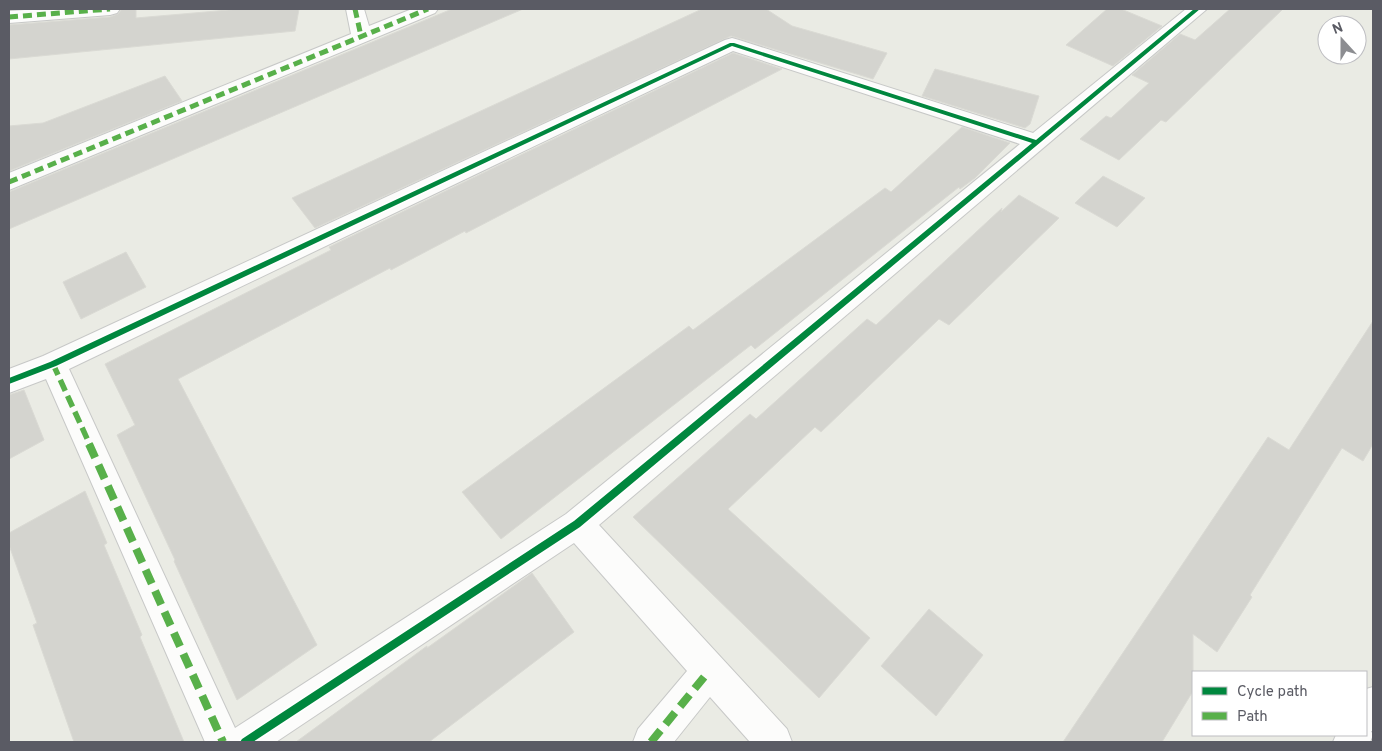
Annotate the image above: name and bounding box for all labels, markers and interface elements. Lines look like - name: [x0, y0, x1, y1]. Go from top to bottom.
- north arrow: [1317, 15, 1367, 65]
- text: N: [1330, 20, 1346, 39]
- legend: [1192, 671, 1367, 736]
- text: Cycle path: [1237, 683, 1308, 702]
- text: Path: [1237, 708, 1268, 727]

